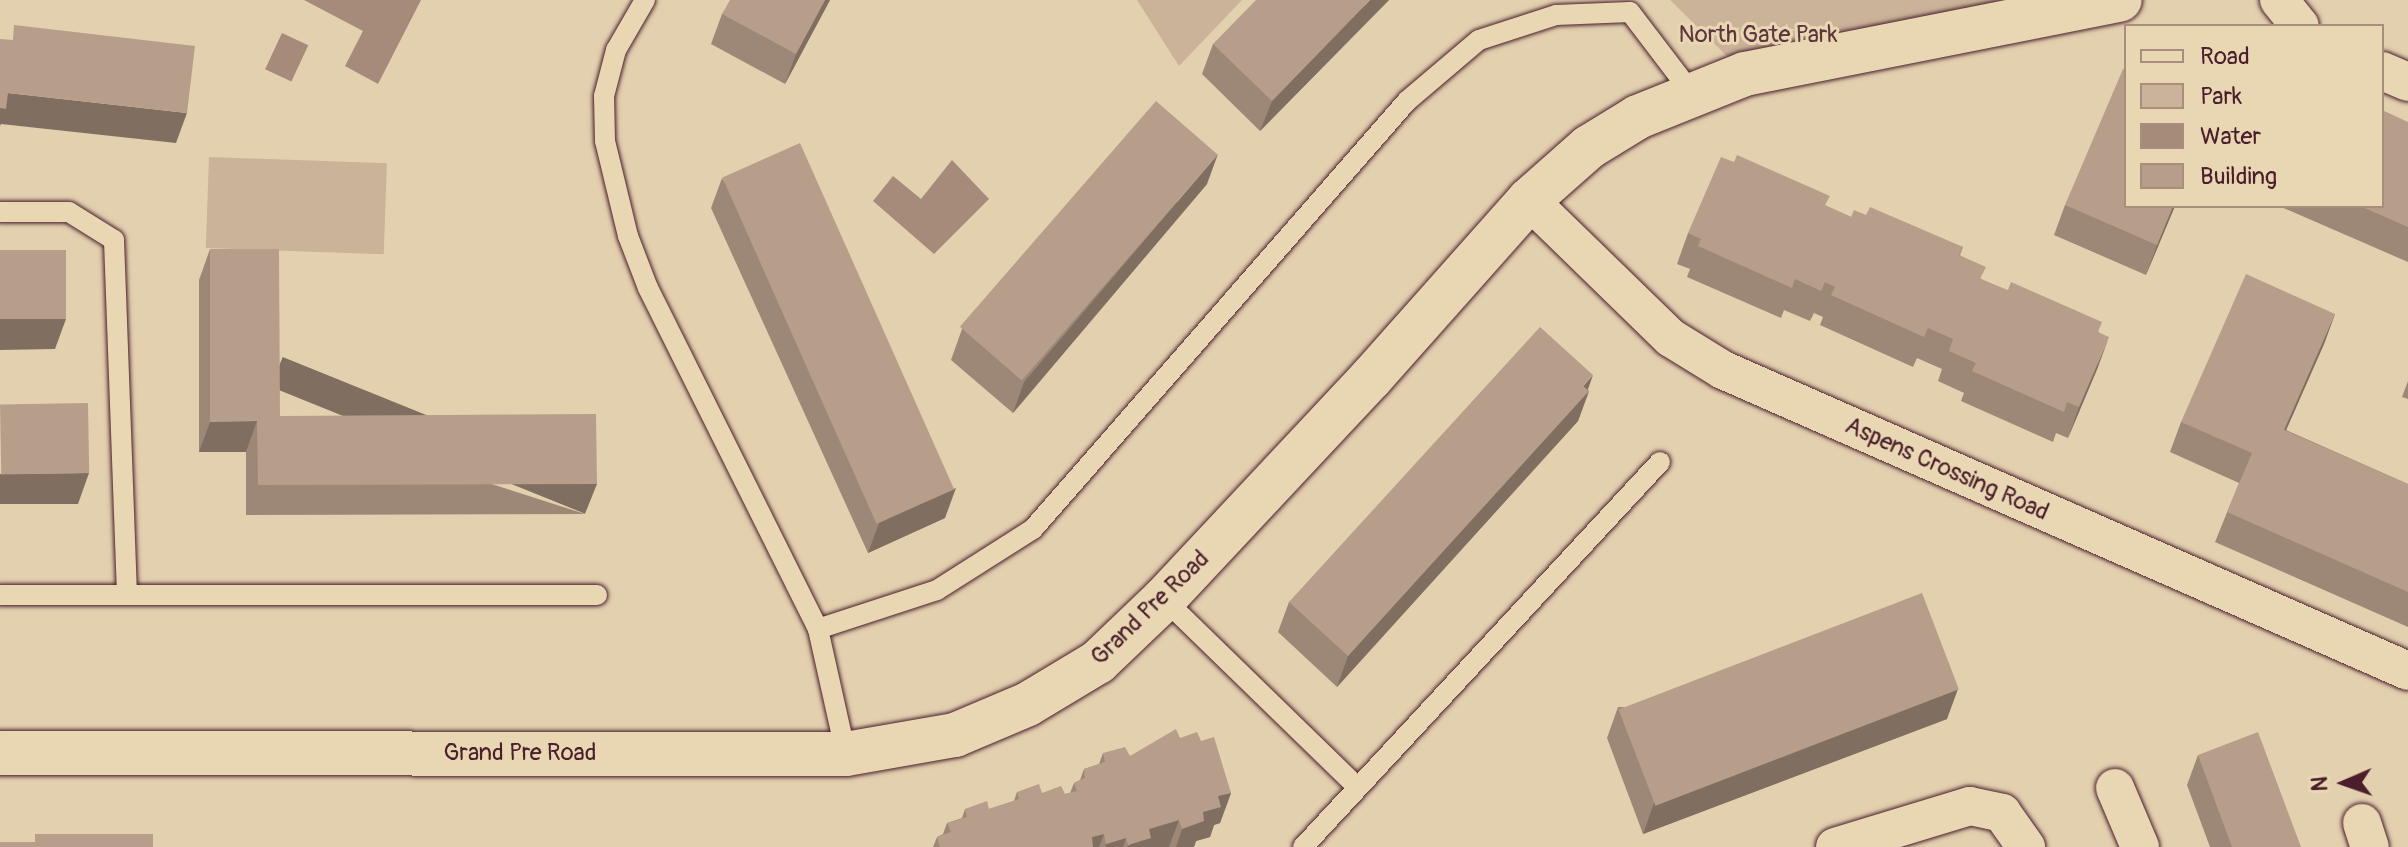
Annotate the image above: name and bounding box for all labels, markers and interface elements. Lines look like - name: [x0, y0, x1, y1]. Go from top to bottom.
- park label: North Gate Park: [1679, 21, 1837, 49]
- legend: [2124, 24, 2384, 208]
- text: Road: [2200, 42, 2250, 71]
- text: Park: [2200, 82, 2242, 111]
- text: Water: [2200, 122, 2261, 151]
- text: Building: [2200, 162, 2277, 191]
- street label: Aspens Crossing Road: [1841, 411, 2053, 527]
- street label: Grand Pre Road: [1085, 544, 1215, 672]
- street label: Grand Pre Road: [443, 739, 597, 767]
- north arrow: [2304, 743, 2384, 823]
- text: N: [2306, 776, 2334, 792]

